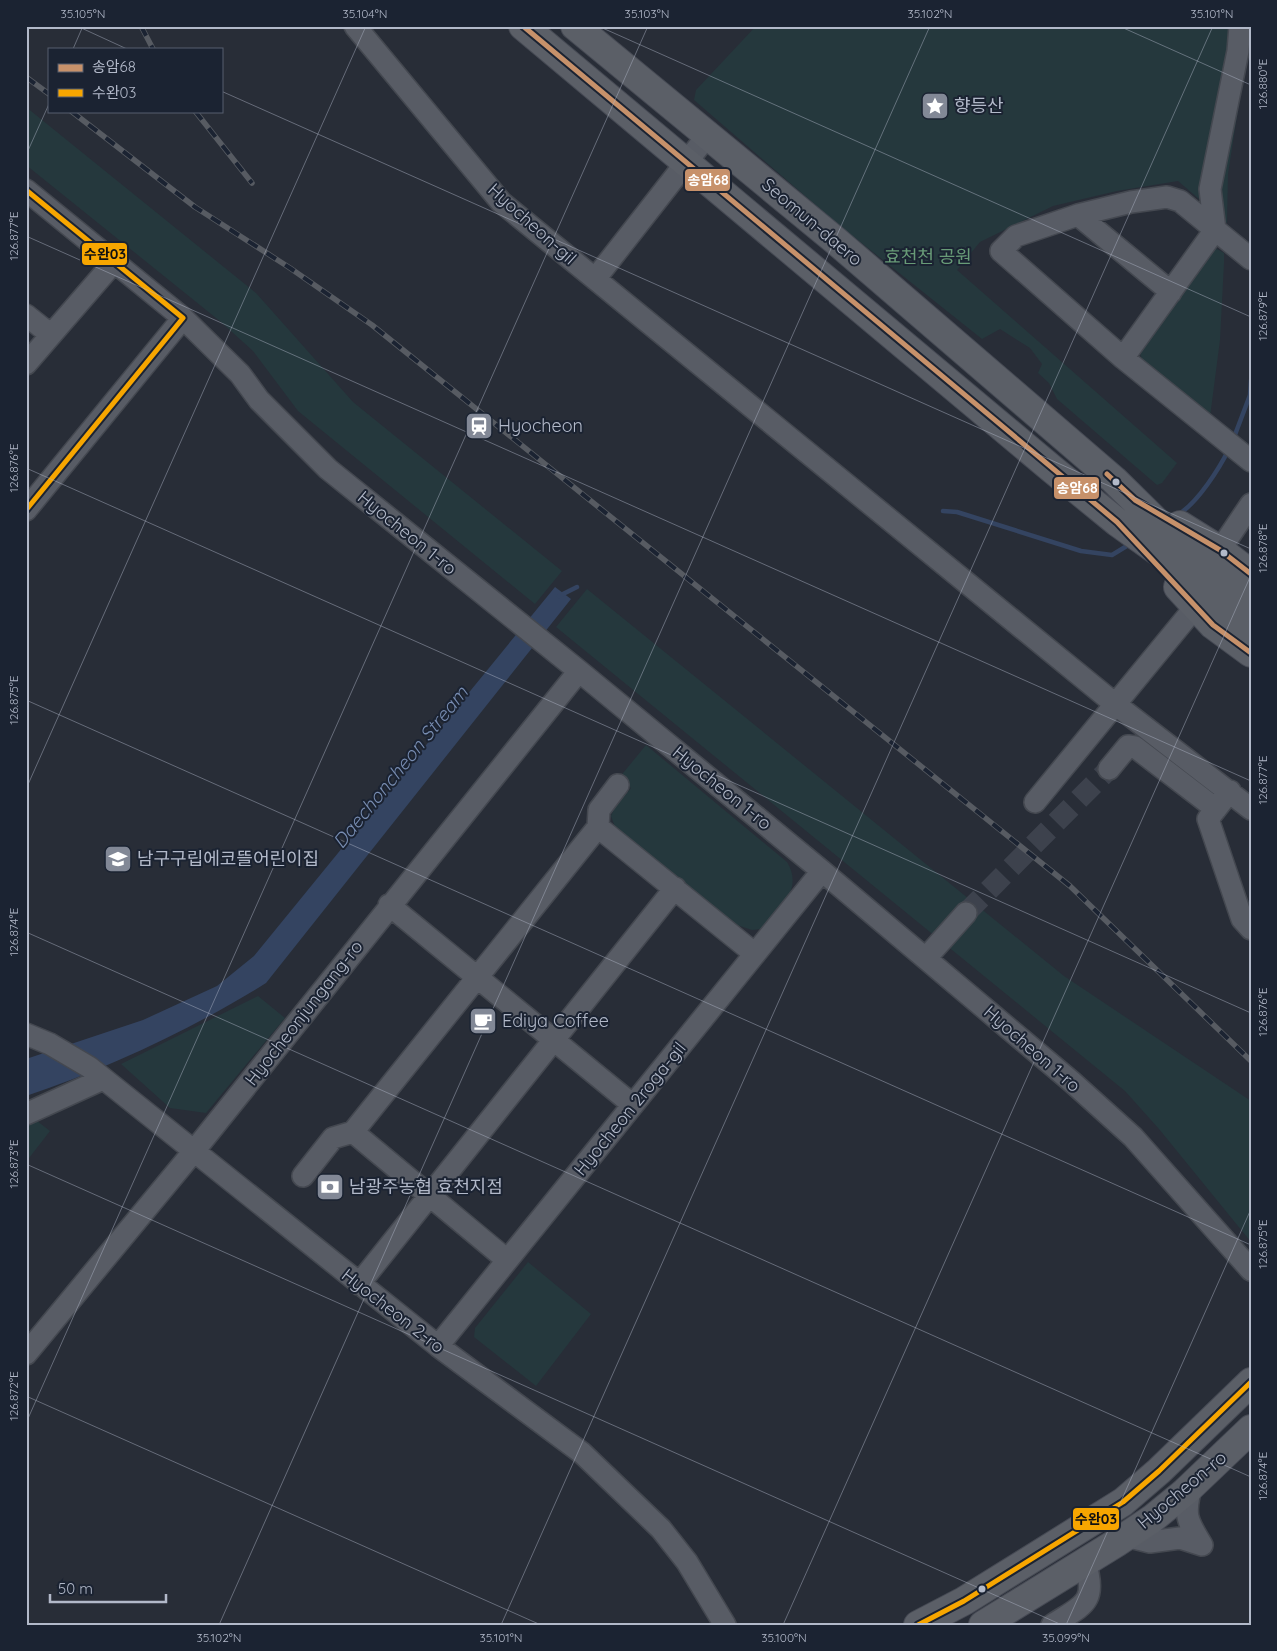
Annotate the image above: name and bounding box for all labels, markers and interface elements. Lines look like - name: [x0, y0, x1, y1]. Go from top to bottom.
- text: 35.105°N: [60, 6, 106, 21]
- text: 35.104°N: [343, 6, 387, 21]
- text: 35.103°N: [625, 6, 669, 21]
- text: 35.102°N: [907, 6, 953, 21]
- text: 35.101°N: [1191, 6, 1233, 21]
- legend: [48, 48, 222, 112]
- text: 송암68: [92, 57, 136, 76]
- text: 126.880°E: [1255, 59, 1270, 109]
- text: 수완03: [92, 83, 137, 102]
- place icon: 향등산: [920, 91, 950, 121]
- place label: 향등산: [954, 94, 1004, 117]
- line badge: 송암68: [684, 168, 731, 192]
- text: 송암68: [687, 171, 729, 189]
- street label: Seomun-daero: [757, 173, 867, 270]
- street label: Hyocheon-gil: [483, 178, 581, 269]
- text: 126.877°E: [6, 211, 21, 260]
- line badge: 수완03: [81, 242, 128, 266]
- text: 수완03: [84, 245, 126, 263]
- park label: 효천천 공원: [884, 245, 972, 268]
- text: 126.879°E: [1255, 291, 1270, 341]
- station icon: Hyocheon: [464, 411, 494, 441]
- place label: Hyocheon: [498, 414, 583, 437]
- text: 126.876°E: [6, 443, 21, 492]
- line badge: 송암68: [1053, 476, 1100, 500]
- unlabelled marker: [1111, 477, 1121, 487]
- text: 송암68: [1056, 479, 1098, 497]
- street label: Hyocheon 1-ro: [353, 486, 462, 580]
- text: 126.878°E: [1255, 523, 1270, 573]
- unlabelled marker: [1219, 548, 1229, 558]
- text: 126.875°E: [6, 675, 21, 725]
- water label: Daechoncheon Stream: [327, 681, 473, 853]
- street label: Hyocheon 1-ro: [668, 741, 777, 835]
- text: 126.877°E: [1255, 755, 1270, 804]
- school or university icon: 남구구립에코뜰어린이집: [103, 844, 133, 874]
- place label: 남구구립에코뜰어린이집: [137, 847, 319, 870]
- text: 126.874°E: [6, 908, 21, 956]
- street label: Hyocheonjungang-ro: [240, 935, 368, 1090]
- text: 126.876°E: [1255, 987, 1270, 1036]
- street label: Hyocheon 1-ro: [979, 1000, 1086, 1097]
- cafe icon: Ediya Coffee: [468, 1006, 498, 1036]
- place label: Ediya Coffee: [502, 1009, 609, 1032]
- street label: Hyocheon 2roga-gil: [569, 1037, 691, 1180]
- text: 126.873°E: [6, 1139, 21, 1189]
- bank icon: 남광주농협 효천지점: [315, 1172, 345, 1202]
- place label: 남광주농협 효천지점: [349, 1175, 503, 1198]
- text: 126.875°E: [1255, 1219, 1270, 1269]
- street label: Hyocheon 2-ro: [337, 1263, 449, 1358]
- text: 126.872°E: [6, 1371, 21, 1421]
- street label: Hyocheon-ro: [1132, 1446, 1231, 1534]
- text: 126.874°E: [1255, 1452, 1270, 1500]
- line badge: 수완03: [1072, 1507, 1120, 1531]
- text: 수완03: [1075, 1510, 1117, 1528]
- scale bar: [50, 1571, 166, 1603]
- text: 50 m: [58, 1579, 93, 1598]
- unlabelled marker: [977, 1584, 987, 1594]
- text: 35.102°N: [196, 1630, 242, 1645]
- text: 35.101°N: [480, 1630, 522, 1645]
- text: 35.100°N: [761, 1630, 807, 1645]
- text: 35.099°N: [1042, 1630, 1090, 1645]

